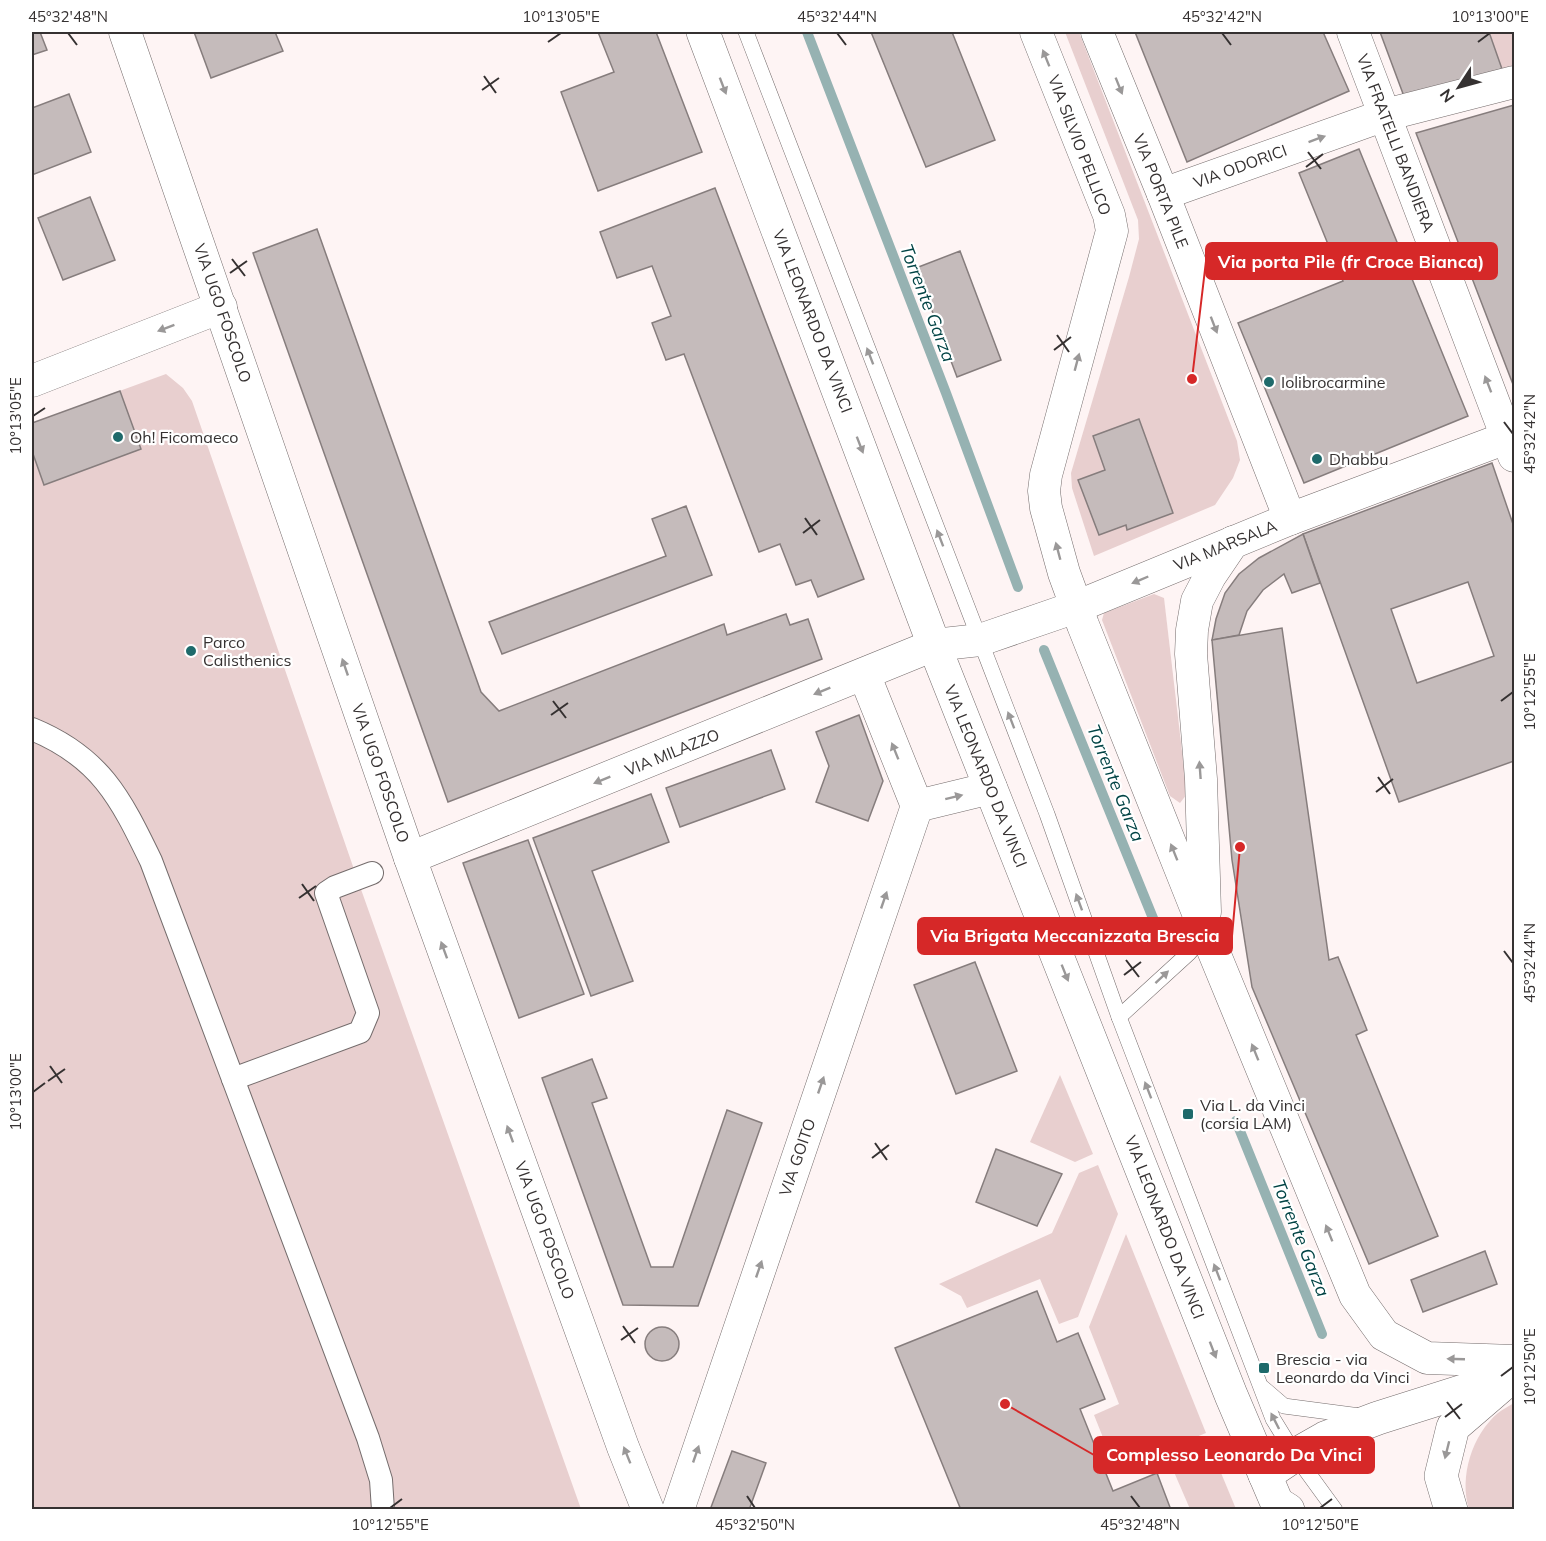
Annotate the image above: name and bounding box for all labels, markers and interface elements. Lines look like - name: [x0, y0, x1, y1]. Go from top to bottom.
- text: 45°32'48"N: [28, 7, 108, 26]
- text: 10°13'05"E: [522, 7, 600, 26]
- text: 45°32'44"N: [797, 7, 877, 26]
- text: 45°32'42"N: [1182, 7, 1262, 26]
- text: 10°13'00"E: [1451, 7, 1529, 26]
- one-way arrow: [1041, 49, 1051, 67]
- street label: VIA FRATELLI BANDIERA: [1353, 51, 1439, 235]
- north arrow: [1429, 57, 1489, 117]
- street label: VIA SILVIO PELLICO: [1044, 72, 1116, 218]
- one-way arrow: [719, 77, 729, 95]
- one-way arrow: [1114, 77, 1124, 95]
- text: N: [1435, 85, 1459, 107]
- street label: VIA PORTA PILE: [1129, 131, 1193, 251]
- one-way arrow: [1308, 133, 1326, 143]
- street label: VIA ODORICI: [1190, 140, 1290, 192]
- street label: VIA LEONARDO DA VINCI: [769, 226, 857, 416]
- street label: VIA UGO FOSCOLO: [190, 241, 256, 385]
- water label: Torrente Garza: [895, 241, 961, 365]
- callout: Via porta Pile (fr Croce Bianca): [1206, 243, 1497, 279]
- text: Via porta Pile (fr Croce Bianca): [1217, 250, 1484, 273]
- one-way arrow: [1209, 317, 1219, 335]
- one-way arrow: [157, 324, 175, 333]
- one-way arrow: [864, 347, 874, 365]
- one-way arrow: [1073, 353, 1082, 371]
- place label: Iolibrocarmine: [1281, 372, 1386, 392]
- one-way arrow: [1483, 374, 1493, 392]
- marker: Iolibrocarmine: [1262, 375, 1276, 389]
- text: 10°13'05"E: [6, 377, 25, 455]
- text: 45°32'42"N: [1520, 394, 1539, 474]
- place label: Oh! Ficomaeco: [130, 427, 239, 447]
- marker: Oh! Ficomaeco: [111, 430, 125, 444]
- one-way arrow: [855, 436, 865, 454]
- place label: Dhabbu: [1329, 449, 1388, 469]
- marker: Dhabbu: [1310, 452, 1324, 466]
- street label: VIA MARSALA: [1170, 515, 1280, 575]
- one-way arrow: [935, 529, 944, 547]
- one-way arrow: [1053, 542, 1062, 560]
- one-way arrow: [1131, 576, 1149, 585]
- place label: Parco Calisthenics: [203, 632, 292, 670]
- marker: Parco Calisthenics: [184, 644, 198, 658]
- text: 10°12'55"E: [1520, 653, 1539, 731]
- one-way arrow: [339, 658, 349, 676]
- street label: VIA LEONARDO DA VINCI: [940, 682, 1032, 870]
- one-way arrow: [813, 687, 831, 696]
- street label: VIA UGO FOSCOLO: [348, 701, 414, 845]
- one-way arrow: [1005, 710, 1015, 728]
- water label: Torrente Garza: [1082, 721, 1150, 845]
- street label: VIA MILAZZO: [622, 724, 722, 780]
- one-way arrow: [890, 742, 900, 760]
- one-way arrow: [1195, 760, 1205, 779]
- one-way arrow: [593, 776, 611, 785]
- one-way arrow: [945, 791, 963, 801]
- one-way arrow: [1168, 843, 1178, 861]
- one-way arrow: [880, 891, 890, 909]
- one-way arrow: [1073, 893, 1083, 911]
- callout: Via Brigata Meccanizzata Brescia: [918, 918, 1232, 954]
- text: 45°32'44"N: [1520, 923, 1539, 1003]
- text: Via Brigata Meccanizzata Brescia: [929, 924, 1220, 947]
- one-way arrow: [438, 941, 448, 959]
- one-way arrow: [1060, 964, 1070, 982]
- one-way arrow: [1155, 971, 1169, 985]
- one-way arrow: [1250, 1043, 1260, 1061]
- text: 10°13'00"E: [6, 1053, 25, 1131]
- one-way arrow: [817, 1076, 827, 1094]
- one-way arrow: [1142, 1081, 1152, 1099]
- place label: Via L. da Vinci (corsia LAM): [1200, 1095, 1305, 1133]
- marker: Via L. da Vinci (corsia LAM): [1181, 1107, 1195, 1121]
- street label: VIA GOITO: [774, 1116, 820, 1198]
- one-way arrow: [505, 1125, 514, 1143]
- street label: VIA LEONARDO DA VINCI: [1121, 1132, 1209, 1322]
- street label: VIA UGO FOSCOLO: [511, 1158, 579, 1302]
- water label: Torrente Garza: [1267, 1176, 1335, 1300]
- one-way arrow: [1324, 1223, 1334, 1241]
- one-way arrow: [754, 1260, 764, 1278]
- one-way arrow: [1212, 1263, 1222, 1281]
- text: 10°12'50"E: [1520, 1328, 1539, 1406]
- one-way arrow: [1209, 1341, 1218, 1359]
- place label: Brescia - via Leonardo da Vinci: [1276, 1349, 1410, 1387]
- one-way arrow: [1447, 1355, 1466, 1364]
- marker: Brescia - via Leonardo da Vinci: [1257, 1361, 1271, 1375]
- one-way arrow: [1271, 1413, 1280, 1430]
- callout: Complesso Leonardo Da Vinci: [1094, 1437, 1374, 1473]
- one-way arrow: [1442, 1441, 1452, 1460]
- text: Complesso Leonardo Da Vinci: [1106, 1443, 1362, 1466]
- one-way arrow: [691, 1445, 701, 1463]
- one-way arrow: [622, 1446, 631, 1464]
- text: 10°12'55"E: [351, 1515, 429, 1534]
- text: 45°32'50"N: [715, 1515, 795, 1534]
- text: 45°32'48"N: [1100, 1515, 1180, 1534]
- text: 10°12'50"E: [1281, 1515, 1359, 1534]

